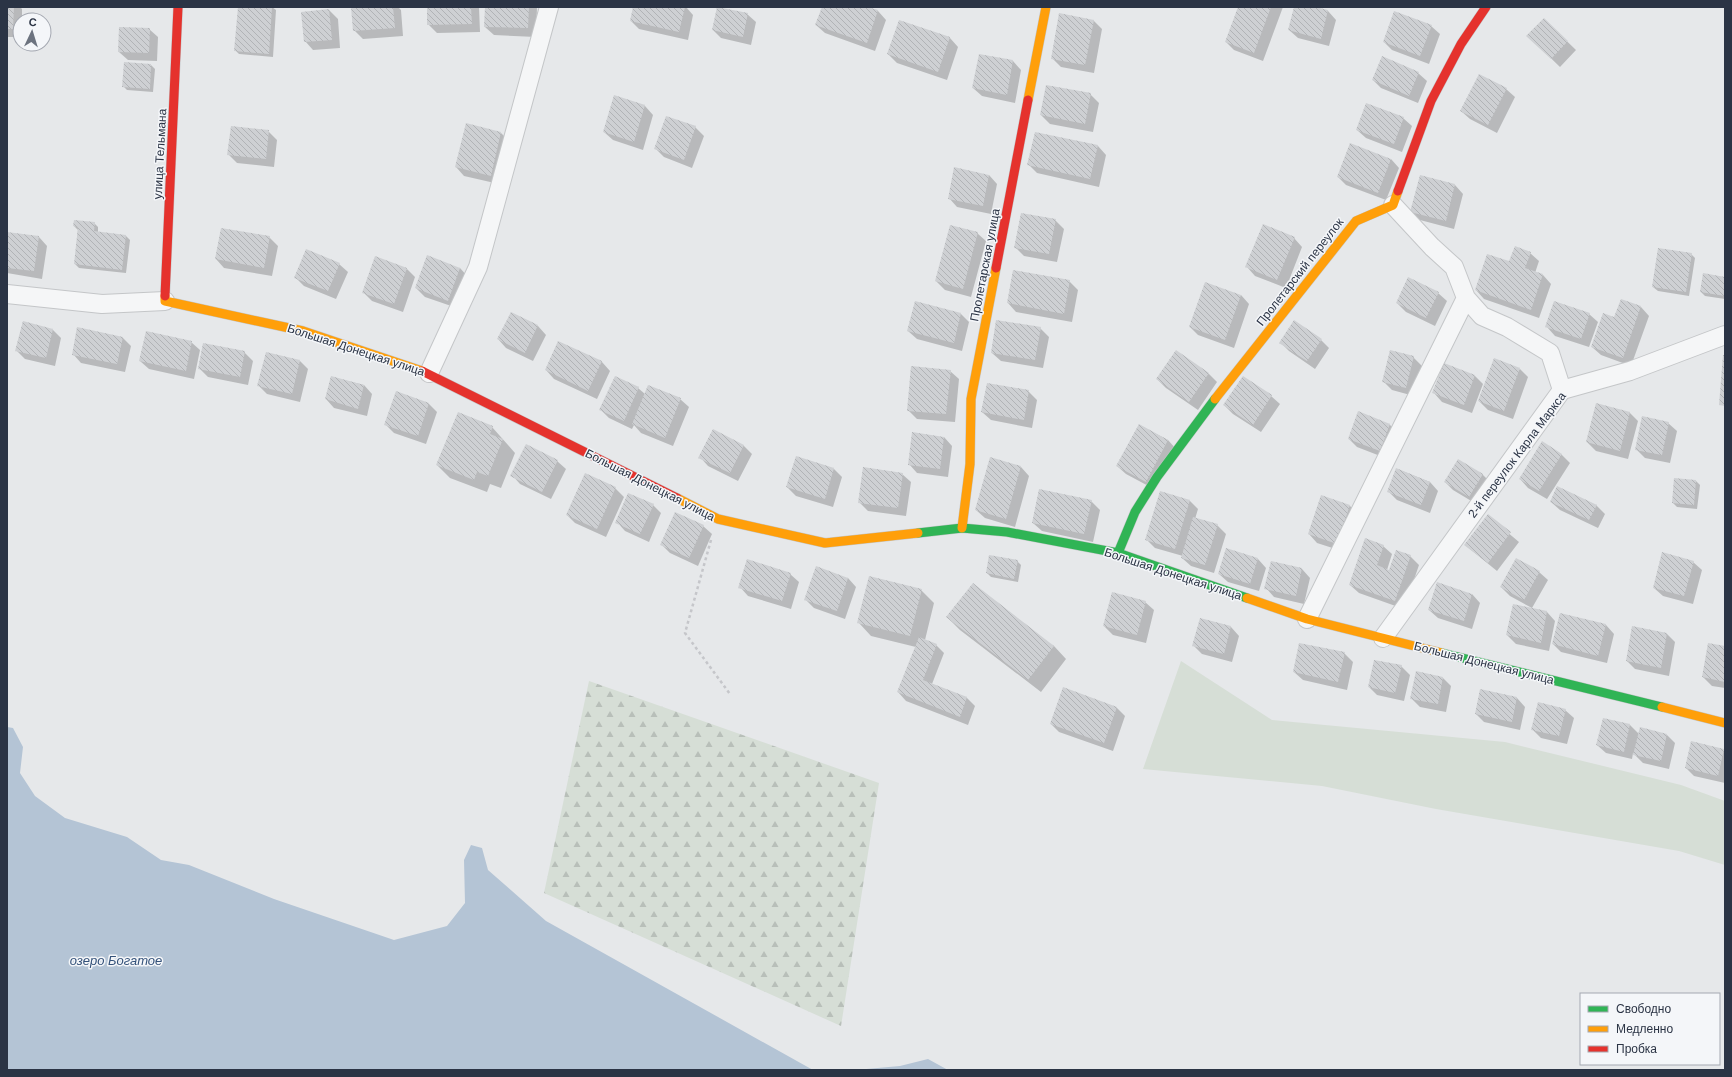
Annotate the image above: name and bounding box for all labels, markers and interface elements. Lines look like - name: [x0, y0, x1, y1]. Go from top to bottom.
- north arrow: [12, 12, 52, 52]
- text: С: [28, 16, 37, 28]
- street label: улица Тельмана: [151, 108, 169, 200]
- street label: Пролетарская улица: [967, 207, 1003, 323]
- street label: Пролетарский переулок: [1254, 215, 1347, 329]
- street label: Большая Донецкая улица: [285, 321, 427, 379]
- street label: 2-й переулок Карла Маркса: [1465, 389, 1569, 521]
- street label: Большая Донецкая улица: [583, 446, 718, 524]
- street label: Большая Донецкая улица: [1102, 545, 1244, 603]
- street label: Большая Донецкая улица: [1413, 639, 1556, 687]
- water label: озеро Богатое: [70, 953, 162, 968]
- legend: [1580, 993, 1720, 1065]
- text: Свободно: [1616, 1002, 1671, 1016]
- text: Медленно: [1616, 1022, 1673, 1036]
- text: Пробка: [1616, 1042, 1657, 1056]

